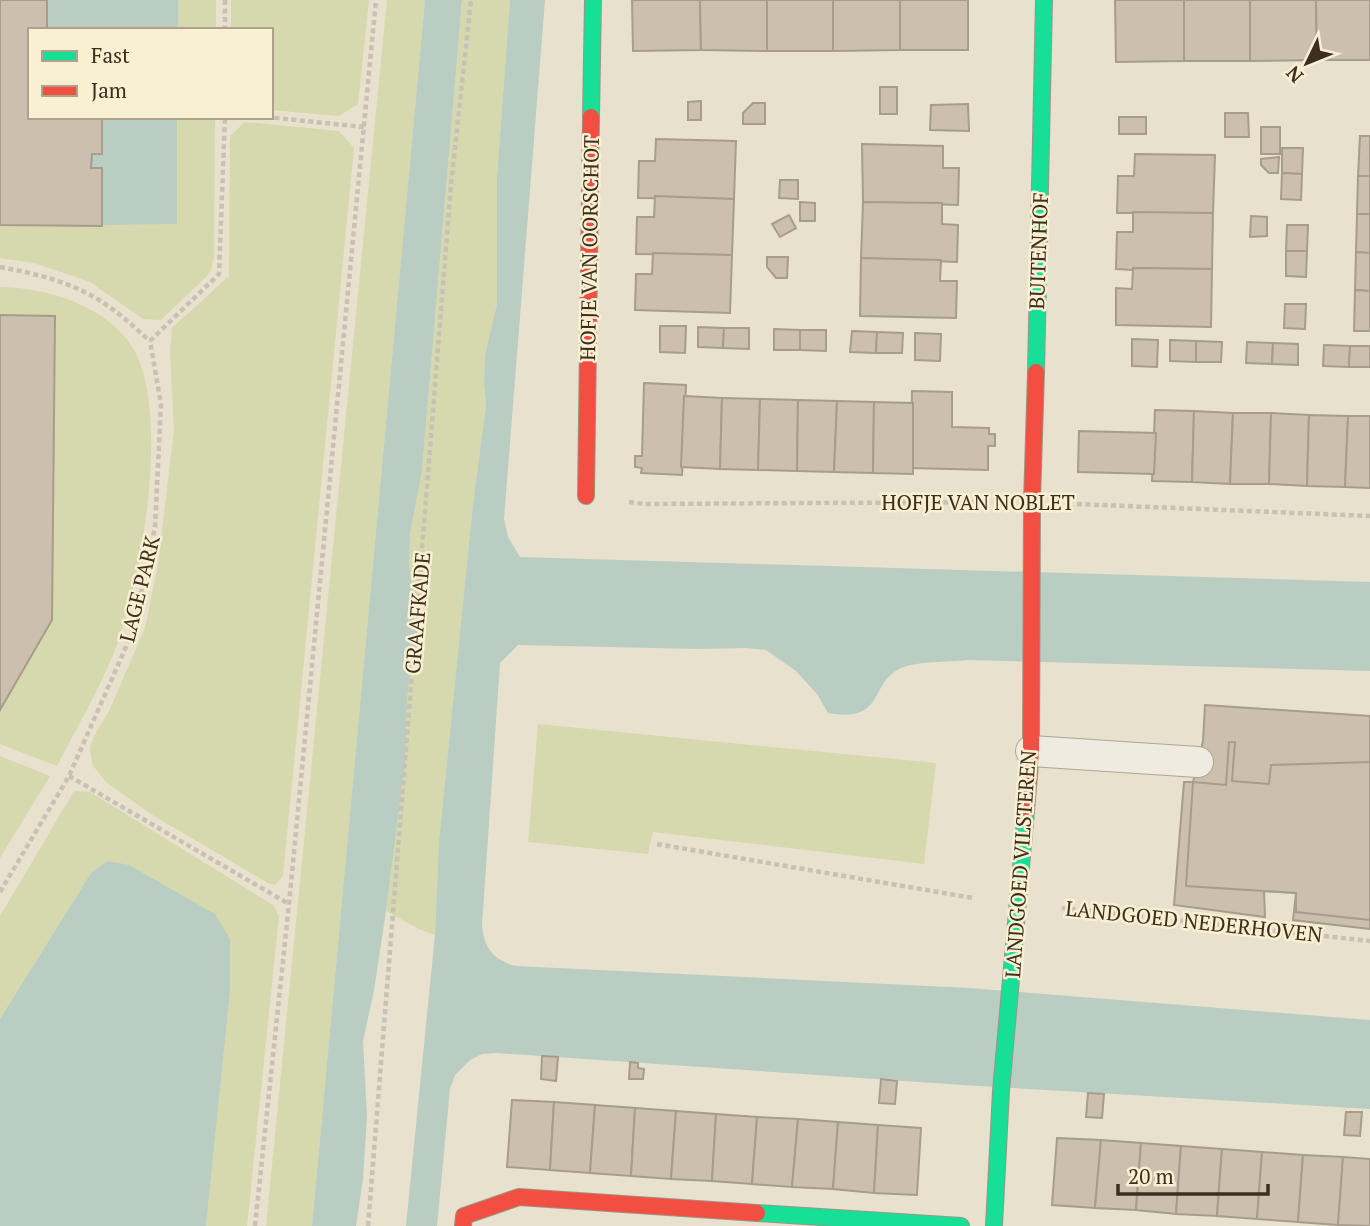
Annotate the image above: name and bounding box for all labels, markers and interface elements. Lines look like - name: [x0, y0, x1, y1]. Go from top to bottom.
- legend: [28, 28, 273, 119]
- north arrow: [1272, 28, 1342, 98]
- text: Fast: [91, 41, 130, 69]
- text: N: [1280, 61, 1308, 89]
- text: Jam: [91, 76, 127, 104]
- street label: HOFJE VAN OORSCHOT: [573, 135, 605, 361]
- street label: BUITENHOF: [1022, 192, 1054, 310]
- street label: HOFJE VAN NOBLET: [881, 488, 1075, 516]
- street label: LAGE PARK: [112, 532, 166, 645]
- street label: GRAAFKADE: [398, 551, 436, 675]
- street label: LANDGOED VILSTEREN: [998, 749, 1042, 979]
- street label: LANDGOED NEDERHOVEN: [1064, 894, 1324, 948]
- scale bar: [1118, 1152, 1268, 1196]
- text: 20 m: [1128, 1162, 1174, 1190]

